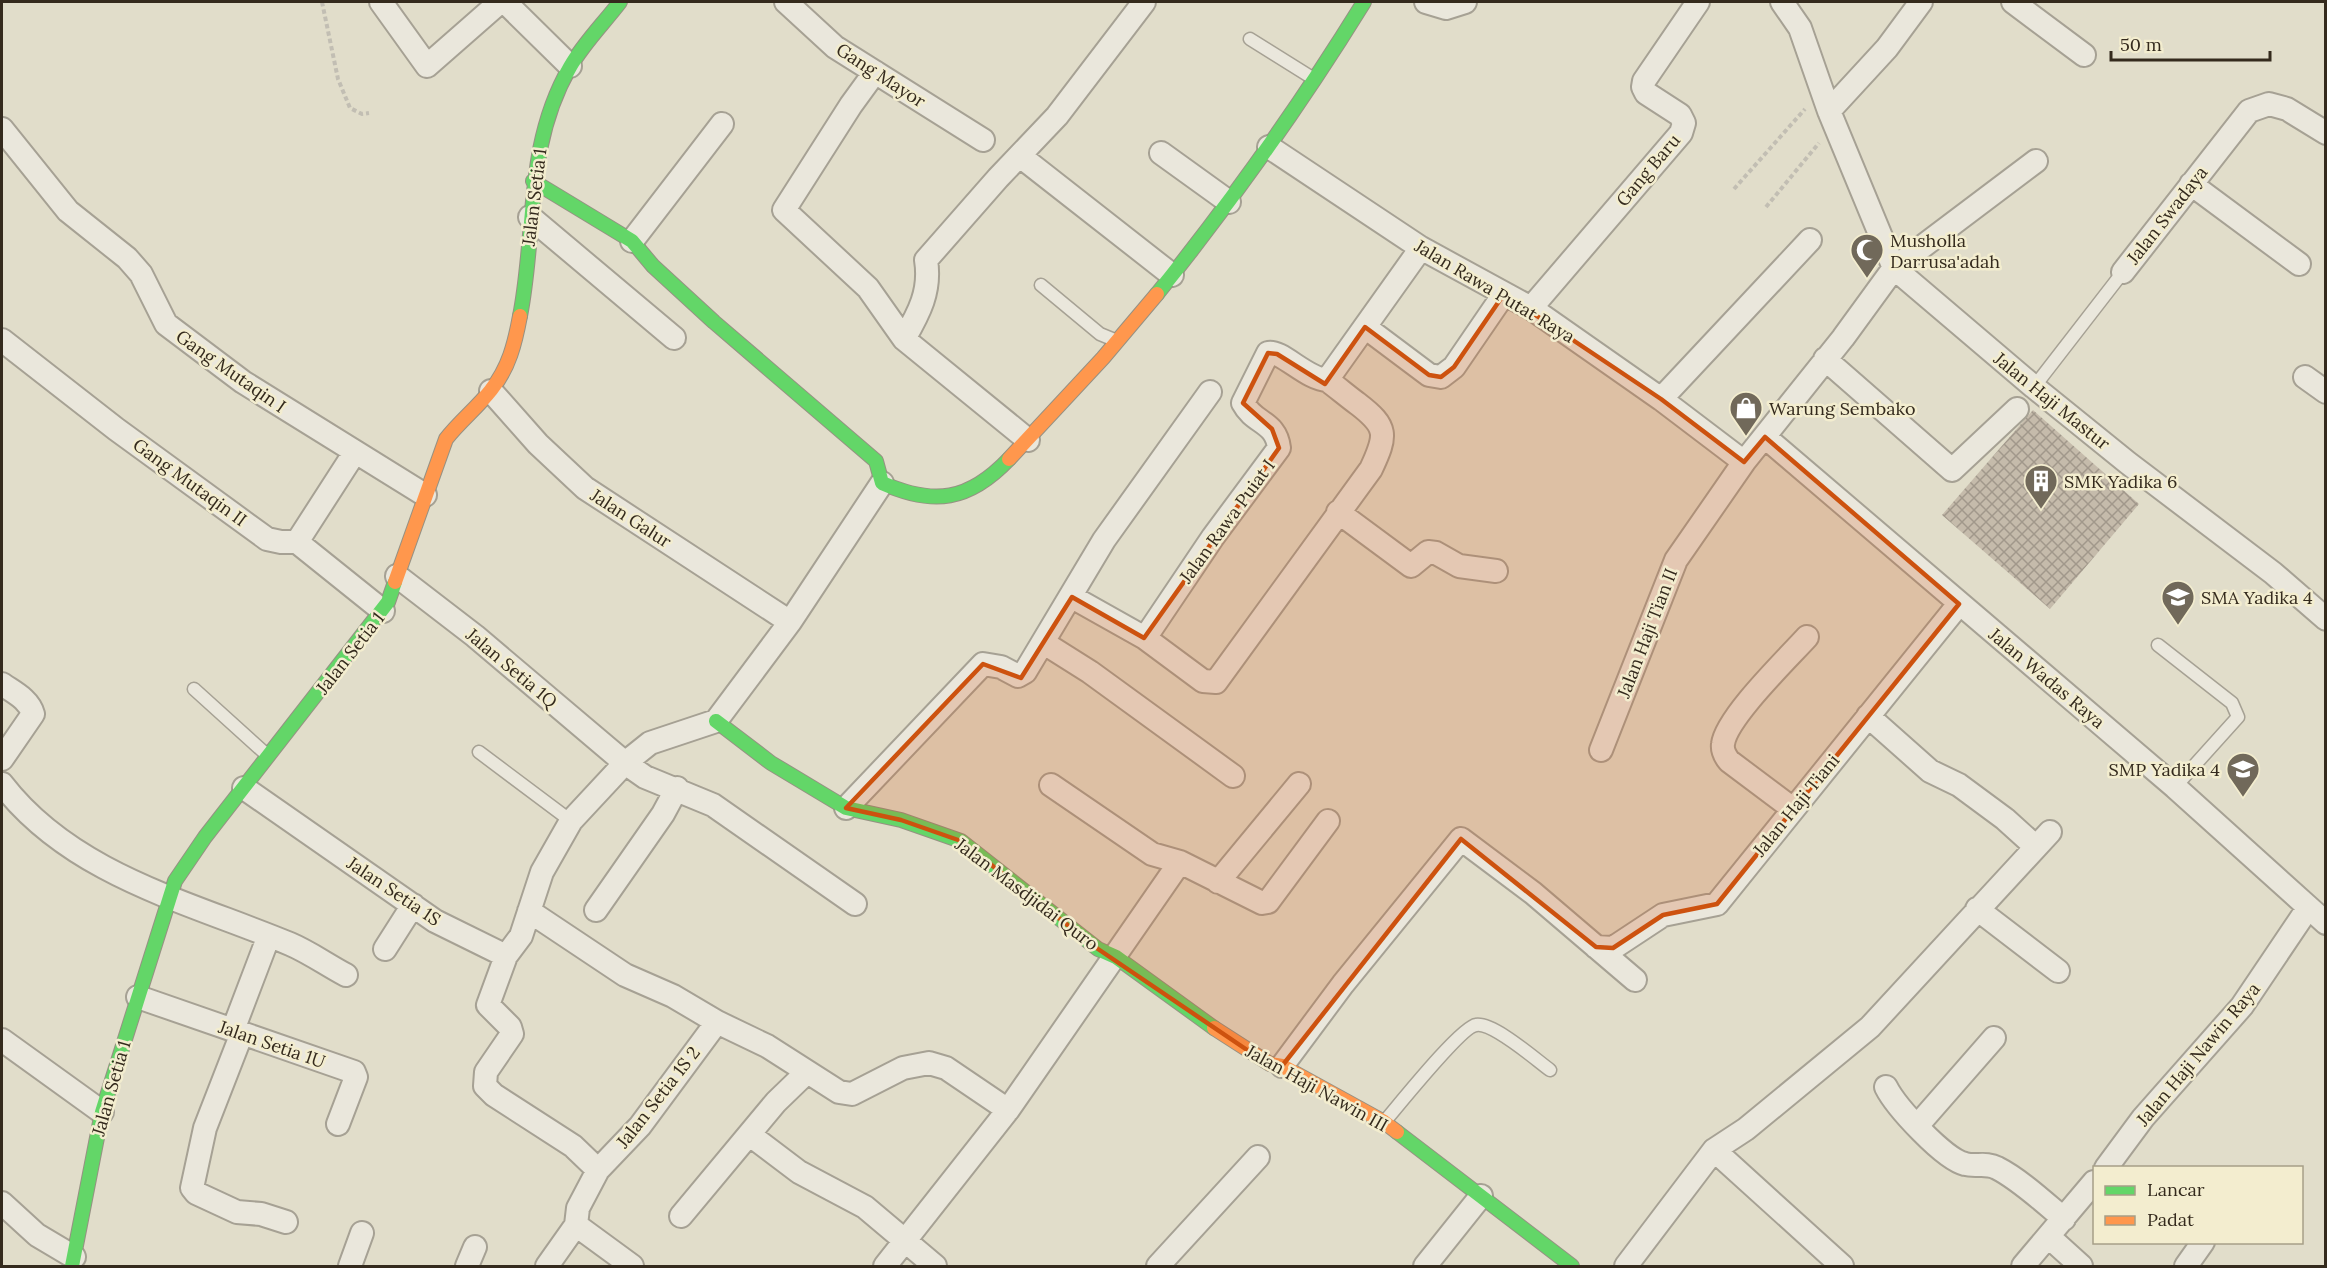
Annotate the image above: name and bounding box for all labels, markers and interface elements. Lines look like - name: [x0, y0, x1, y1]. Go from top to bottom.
- scale bar: [2111, 24, 2270, 62]
- text: 50 m: [2120, 33, 2162, 56]
- street label: Gang Mayor: [832, 38, 930, 112]
- street label: Gang Baru: [1611, 129, 1685, 211]
- street label: Jalan Setia 1: [516, 147, 551, 248]
- street label: Jalan Swadaya: [2121, 161, 2212, 269]
- place label: Musholla Darrusa'adah: [1890, 229, 2000, 273]
- mosque icon: Musholla Darrusa'adah: [1849, 232, 1885, 279]
- street label: Jalan Rawa Putat Raya: [1410, 234, 1579, 348]
- street label: Gang Mutaqin I: [172, 325, 290, 417]
- street label: Jalan Haji Mastur: [1988, 346, 2115, 455]
- shop icon: Warung Sembako: [1728, 390, 1764, 437]
- place label: Warung Sembako: [1769, 397, 1916, 420]
- street label: Gang Mutaqin II: [129, 433, 251, 531]
- street label: Jalan Rawa Puiat I: [1174, 454, 1280, 588]
- building icon: SMK Yadika 6: [2023, 463, 2059, 510]
- place label: SMK Yadika 6: [2064, 470, 2178, 493]
- street label: Jalan Galur: [585, 483, 676, 553]
- street label: Jalan Haji Tian II: [1611, 565, 1682, 702]
- school or university icon: SMA Yadika 4: [2160, 579, 2196, 626]
- place label: SMA Yadika 4: [2201, 586, 2313, 609]
- street label: Jalan Setia 1: [310, 607, 389, 699]
- street label: Jalan Setia 1Q: [461, 622, 563, 713]
- street label: Jalan Wadas Raya: [1984, 622, 2110, 733]
- street label: Jalan Haji Tiani: [1747, 749, 1844, 862]
- school or university icon: SMP Yadika 4: [2225, 751, 2261, 798]
- place label: SMP Yadika 4: [2109, 758, 2220, 781]
- street label: Jalan Masdjidai Quro: [950, 832, 1103, 955]
- street label: Jalan Setia 1S: [342, 851, 445, 931]
- street label: Jalan Haji Nawin Raya: [2131, 978, 2265, 1131]
- street label: Jalan Setia 1U: [215, 1015, 328, 1073]
- street label: Jalan Setia 1: [86, 1038, 136, 1139]
- street label: Jalan Haji Nawin III: [1241, 1039, 1392, 1137]
- street label: Jalan Setia 1S 2: [611, 1042, 705, 1153]
- legend: [2093, 1166, 2303, 1244]
- text: Lancar: [2147, 1178, 2205, 1201]
- text: Padat: [2147, 1208, 2194, 1231]

